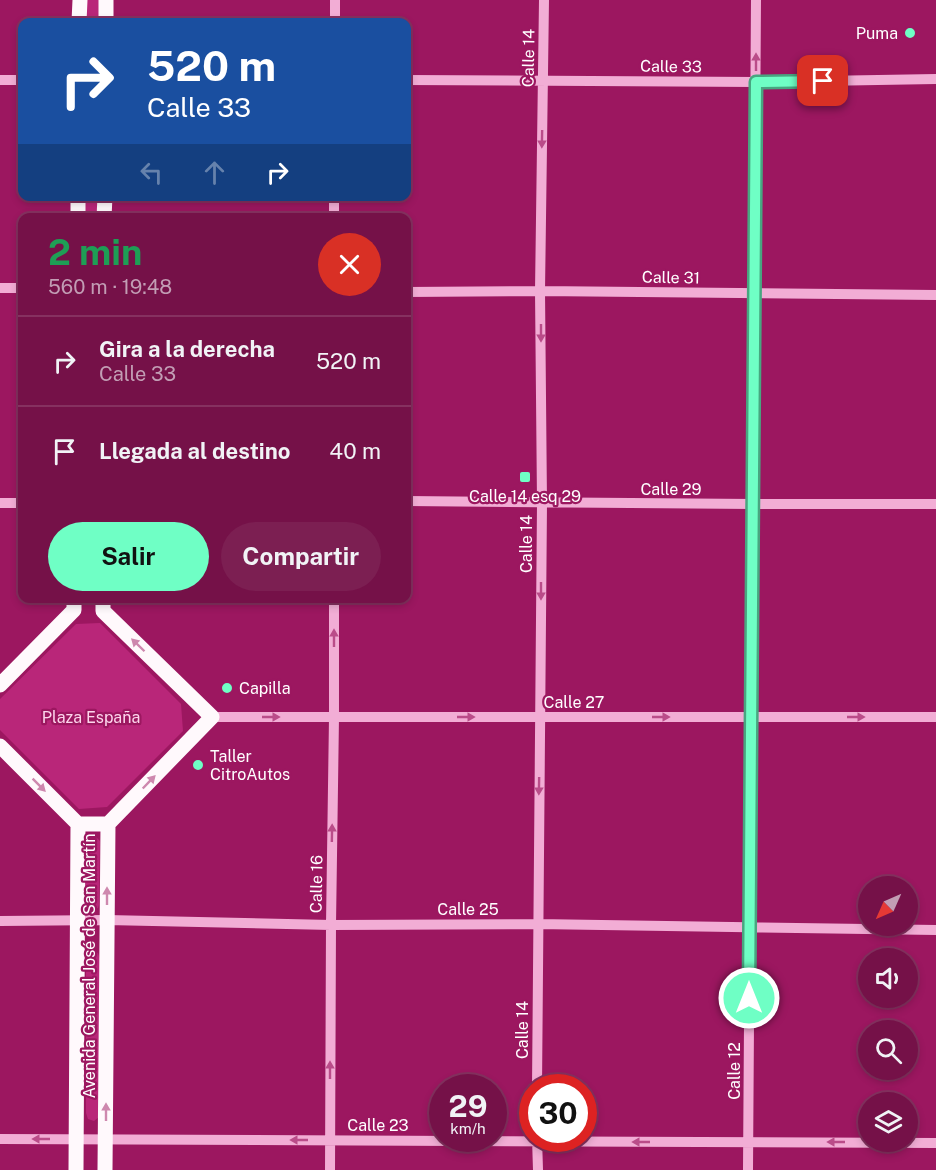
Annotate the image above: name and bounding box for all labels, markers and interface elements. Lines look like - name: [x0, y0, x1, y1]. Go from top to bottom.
- place label: Puma: [856, 24, 898, 43]
- marker: Puma: [903, 26, 917, 40]
- street label: Calle 14: [518, 29, 539, 87]
- text: 520 m: [147, 41, 276, 90]
- icon: right: [48, 42, 126, 120]
- one-way arrow: [751, 52, 761, 71]
- pin: [797, 55, 848, 106]
- street label: Calle 33: [640, 56, 702, 77]
- icon: arrive: [806, 64, 839, 97]
- text: Calle 33: [147, 91, 251, 123]
- one-way arrow: [538, 129, 547, 148]
- icon: left: [135, 156, 168, 189]
- icon: ahead: [198, 156, 231, 189]
- icon: right: [261, 156, 294, 189]
- text: 2 min: [48, 231, 142, 273]
- button: close: [318, 233, 381, 296]
- street label: Calle 31: [642, 267, 700, 288]
- text: 560 m · 19:48: [48, 275, 172, 299]
- one-way arrow: [536, 324, 546, 343]
- text: Gira a la derecha: [99, 336, 275, 362]
- icon: right: [48, 345, 81, 378]
- text: 520 m: [316, 348, 381, 374]
- text: Calle 33: [99, 362, 176, 386]
- icon: arrive: [48, 435, 81, 468]
- text: Llegada al destino: [99, 438, 290, 464]
- text: 40 m: [329, 438, 381, 464]
- marker: Calle 14 esq 29: [518, 470, 532, 484]
- street label: Calle 29: [640, 480, 702, 499]
- place label: Calle 14 esq 29: [469, 487, 581, 506]
- street label: Calle 14: [517, 515, 536, 573]
- button: Salir: [48, 522, 209, 591]
- button: Compartir: [221, 522, 381, 591]
- one-way arrow: [536, 582, 546, 601]
- one-way arrow: [329, 628, 339, 647]
- one-way arrow: [131, 638, 145, 652]
- place label: Capilla: [239, 679, 291, 698]
- marker: Capilla: [220, 681, 234, 695]
- street label: Calle 27: [544, 693, 604, 712]
- park label: Plaza España: [42, 708, 140, 727]
- one-way arrow: [261, 712, 280, 722]
- one-way arrow: [456, 712, 475, 722]
- one-way arrow: [651, 712, 670, 722]
- one-way arrow: [846, 712, 865, 722]
- place label: Taller CitroAutos: [210, 747, 290, 784]
- marker: Taller CitroAutos: [191, 758, 205, 772]
- one-way arrow: [141, 776, 155, 790]
- one-way arrow: [32, 777, 46, 792]
- one-way arrow: [534, 777, 544, 796]
- one-way arrow: [327, 823, 337, 842]
- street label: Avenida General José de San Martín: [80, 834, 99, 1098]
- street label: Calle 16: [306, 855, 327, 913]
- north arrow: [858, 876, 918, 936]
- map controls: [858, 876, 918, 1152]
- one-way arrow: [103, 886, 112, 905]
- street label: Calle 25: [437, 900, 499, 919]
- button: sound: [858, 948, 918, 1008]
- position arrow: [717, 966, 781, 1030]
- street label: Calle 14: [513, 1001, 532, 1059]
- button: search: [858, 1020, 918, 1080]
- street label: Calle 12: [725, 1042, 744, 1100]
- one-way arrow: [325, 1060, 335, 1079]
- speed limit sign: 30: [519, 1074, 597, 1152]
- text: 29: [449, 1088, 487, 1124]
- button: layers: [858, 1092, 918, 1152]
- one-way arrow: [101, 1102, 111, 1121]
- street label: Calle 23: [347, 1116, 409, 1135]
- text: km/h: [450, 1120, 486, 1137]
- one-way arrow: [31, 1134, 50, 1144]
- one-way arrow: [289, 1135, 308, 1145]
- one-way arrow: [631, 1137, 650, 1147]
- one-way arrow: [826, 1138, 845, 1147]

